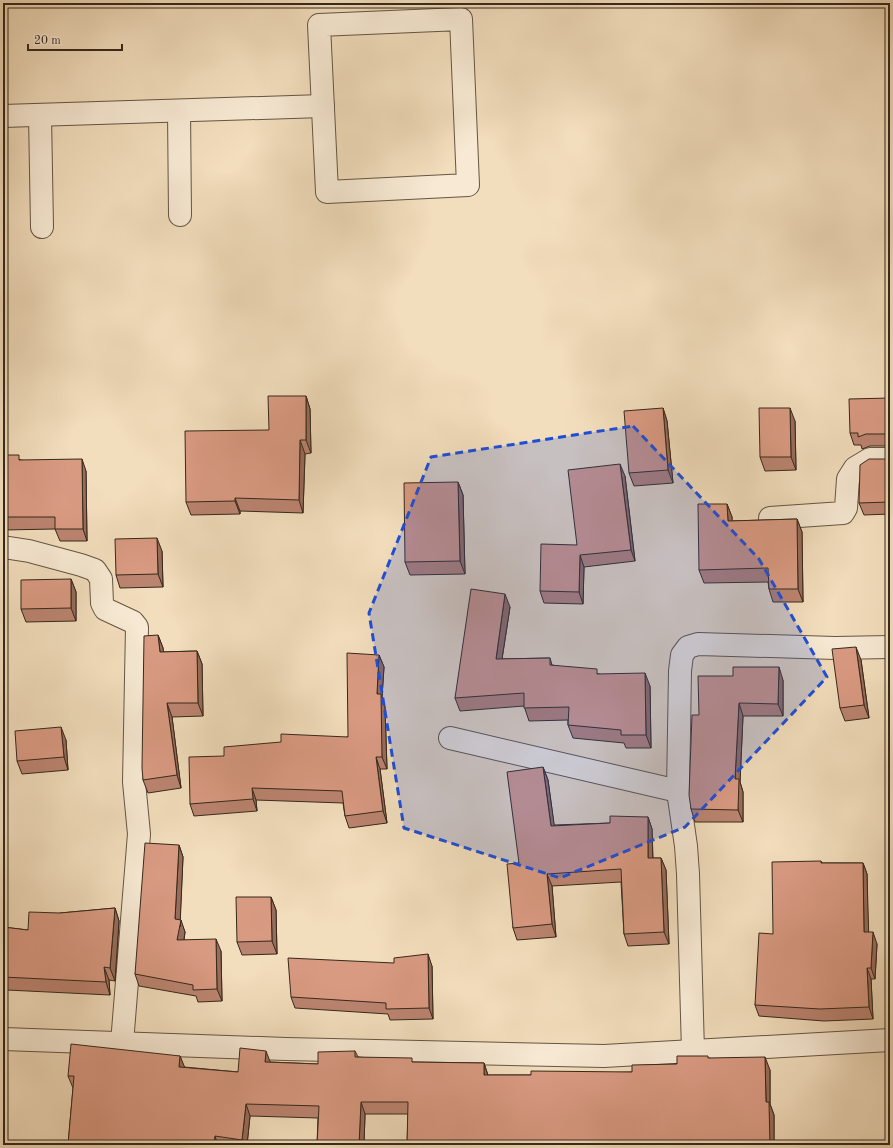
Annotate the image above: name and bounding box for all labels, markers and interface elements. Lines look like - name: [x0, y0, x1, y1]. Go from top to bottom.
- scale bar: [28, 26, 122, 52]
- text: 20 m: [34, 35, 61, 47]

